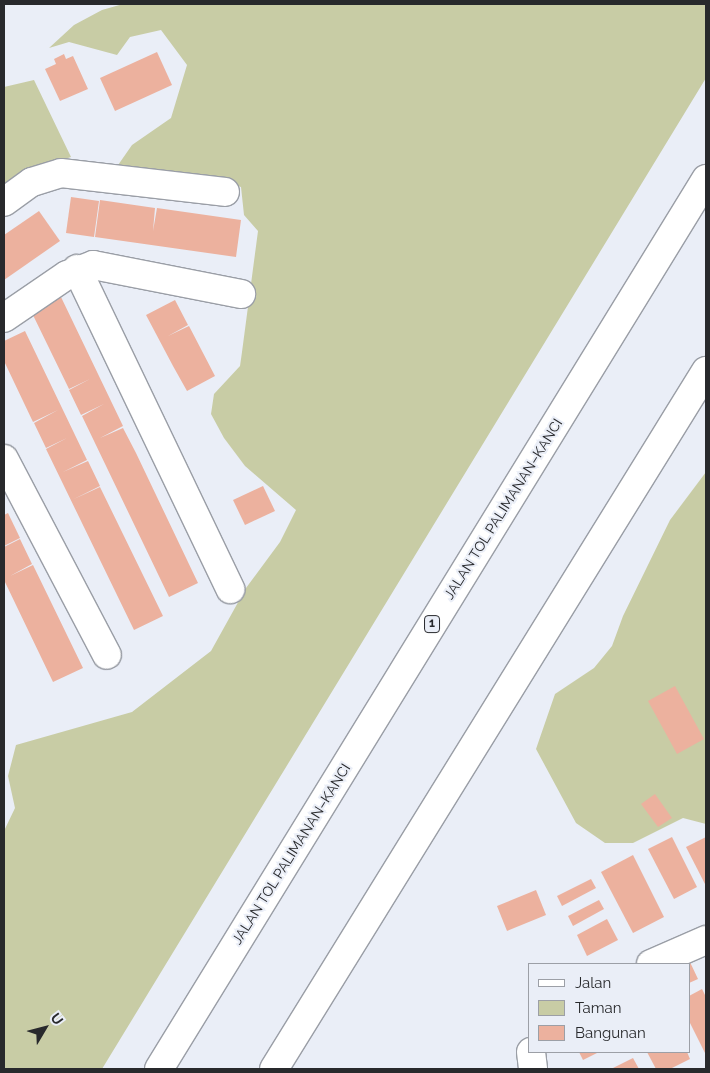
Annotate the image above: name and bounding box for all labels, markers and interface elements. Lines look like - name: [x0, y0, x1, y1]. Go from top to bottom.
- street label: JALAN TOL PALIMANAN–KANCI: [440, 415, 566, 603]
- road number: 1: [423, 614, 441, 634]
- street label: JALAN TOL PALIMANAN–KANCI: [228, 760, 354, 948]
- legend: [528, 963, 690, 1053]
- text: Jalan: [575, 974, 611, 992]
- text: Taman: [575, 999, 621, 1017]
- north arrow: [20, 1003, 70, 1053]
- text: U: [47, 1010, 67, 1028]
- text: Bangunan: [575, 1024, 646, 1042]

